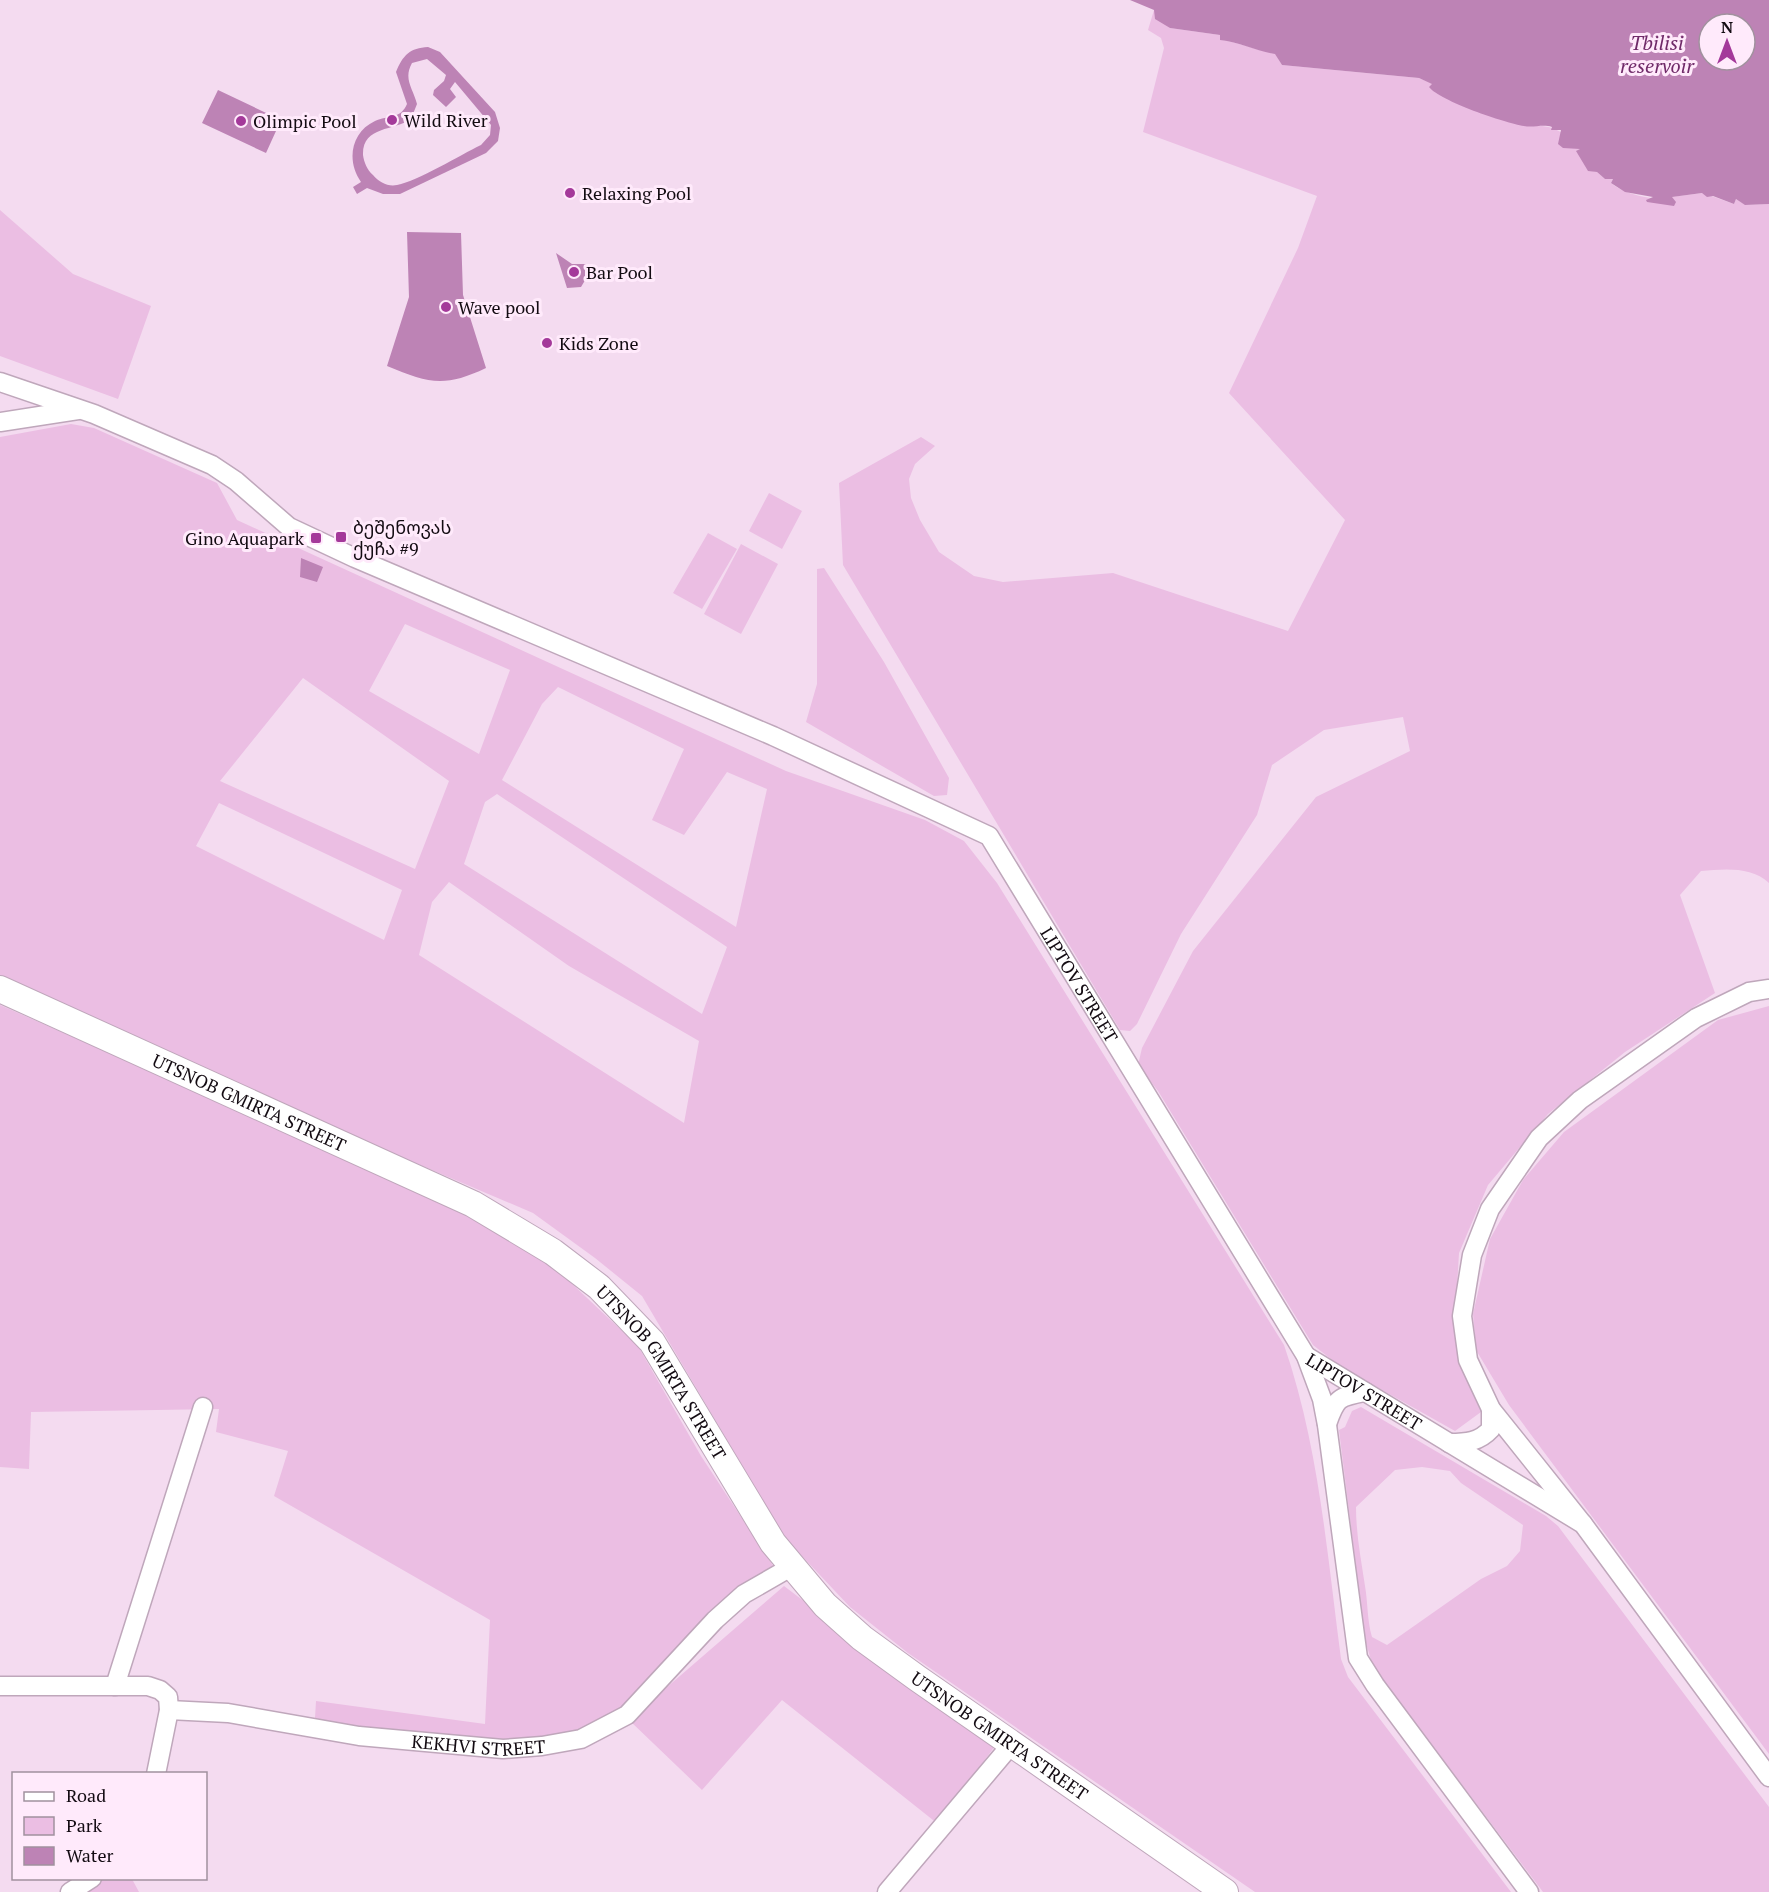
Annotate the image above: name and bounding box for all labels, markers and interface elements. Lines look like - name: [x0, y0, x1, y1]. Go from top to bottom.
- north arrow: [1697, 12, 1757, 72]
- text: N: [1721, 16, 1733, 38]
- water label: Tbilisi reservoir: [1620, 29, 1695, 79]
- place label: Wild River: [404, 108, 488, 132]
- place label: Olimpic Pool: [253, 109, 357, 133]
- marker: Wild River: [385, 113, 399, 127]
- marker: Olimpic Pool: [234, 114, 248, 128]
- place label: Relaxing Pool: [582, 181, 692, 205]
- marker: Relaxing Pool: [563, 186, 577, 200]
- place label: Bar Pool: [586, 260, 653, 284]
- marker: Bar Pool: [567, 265, 581, 279]
- place label: Wave pool: [458, 295, 540, 319]
- marker: Wave pool: [439, 300, 453, 314]
- place label: Kids Zone: [559, 331, 638, 355]
- marker: Kids Zone: [540, 336, 554, 350]
- place label: ბეშენოვას ქუჩა #9: [353, 515, 451, 560]
- place label: Gino Aquapark: [185, 526, 305, 550]
- marker: ბეშენოვას ქუჩა #9: [334, 530, 348, 544]
- marker: Gino Aquapark: [309, 531, 323, 545]
- street label: LIPTOV STREET: [1035, 922, 1124, 1047]
- street label: UTSNOB GMIRTA STREET: [149, 1048, 350, 1157]
- street label: UTSNOB GMIRTA STREET: [591, 1280, 732, 1464]
- street label: LIPTOV STREET: [1302, 1347, 1426, 1435]
- street label: UTSNOB GMIRTA STREET: [907, 1666, 1093, 1805]
- street label: KEKHVI STREET: [410, 1729, 546, 1761]
- legend: [12, 1772, 207, 1880]
- text: Road: [66, 1783, 106, 1807]
- text: Park: [66, 1813, 103, 1837]
- text: Water: [66, 1843, 113, 1867]

